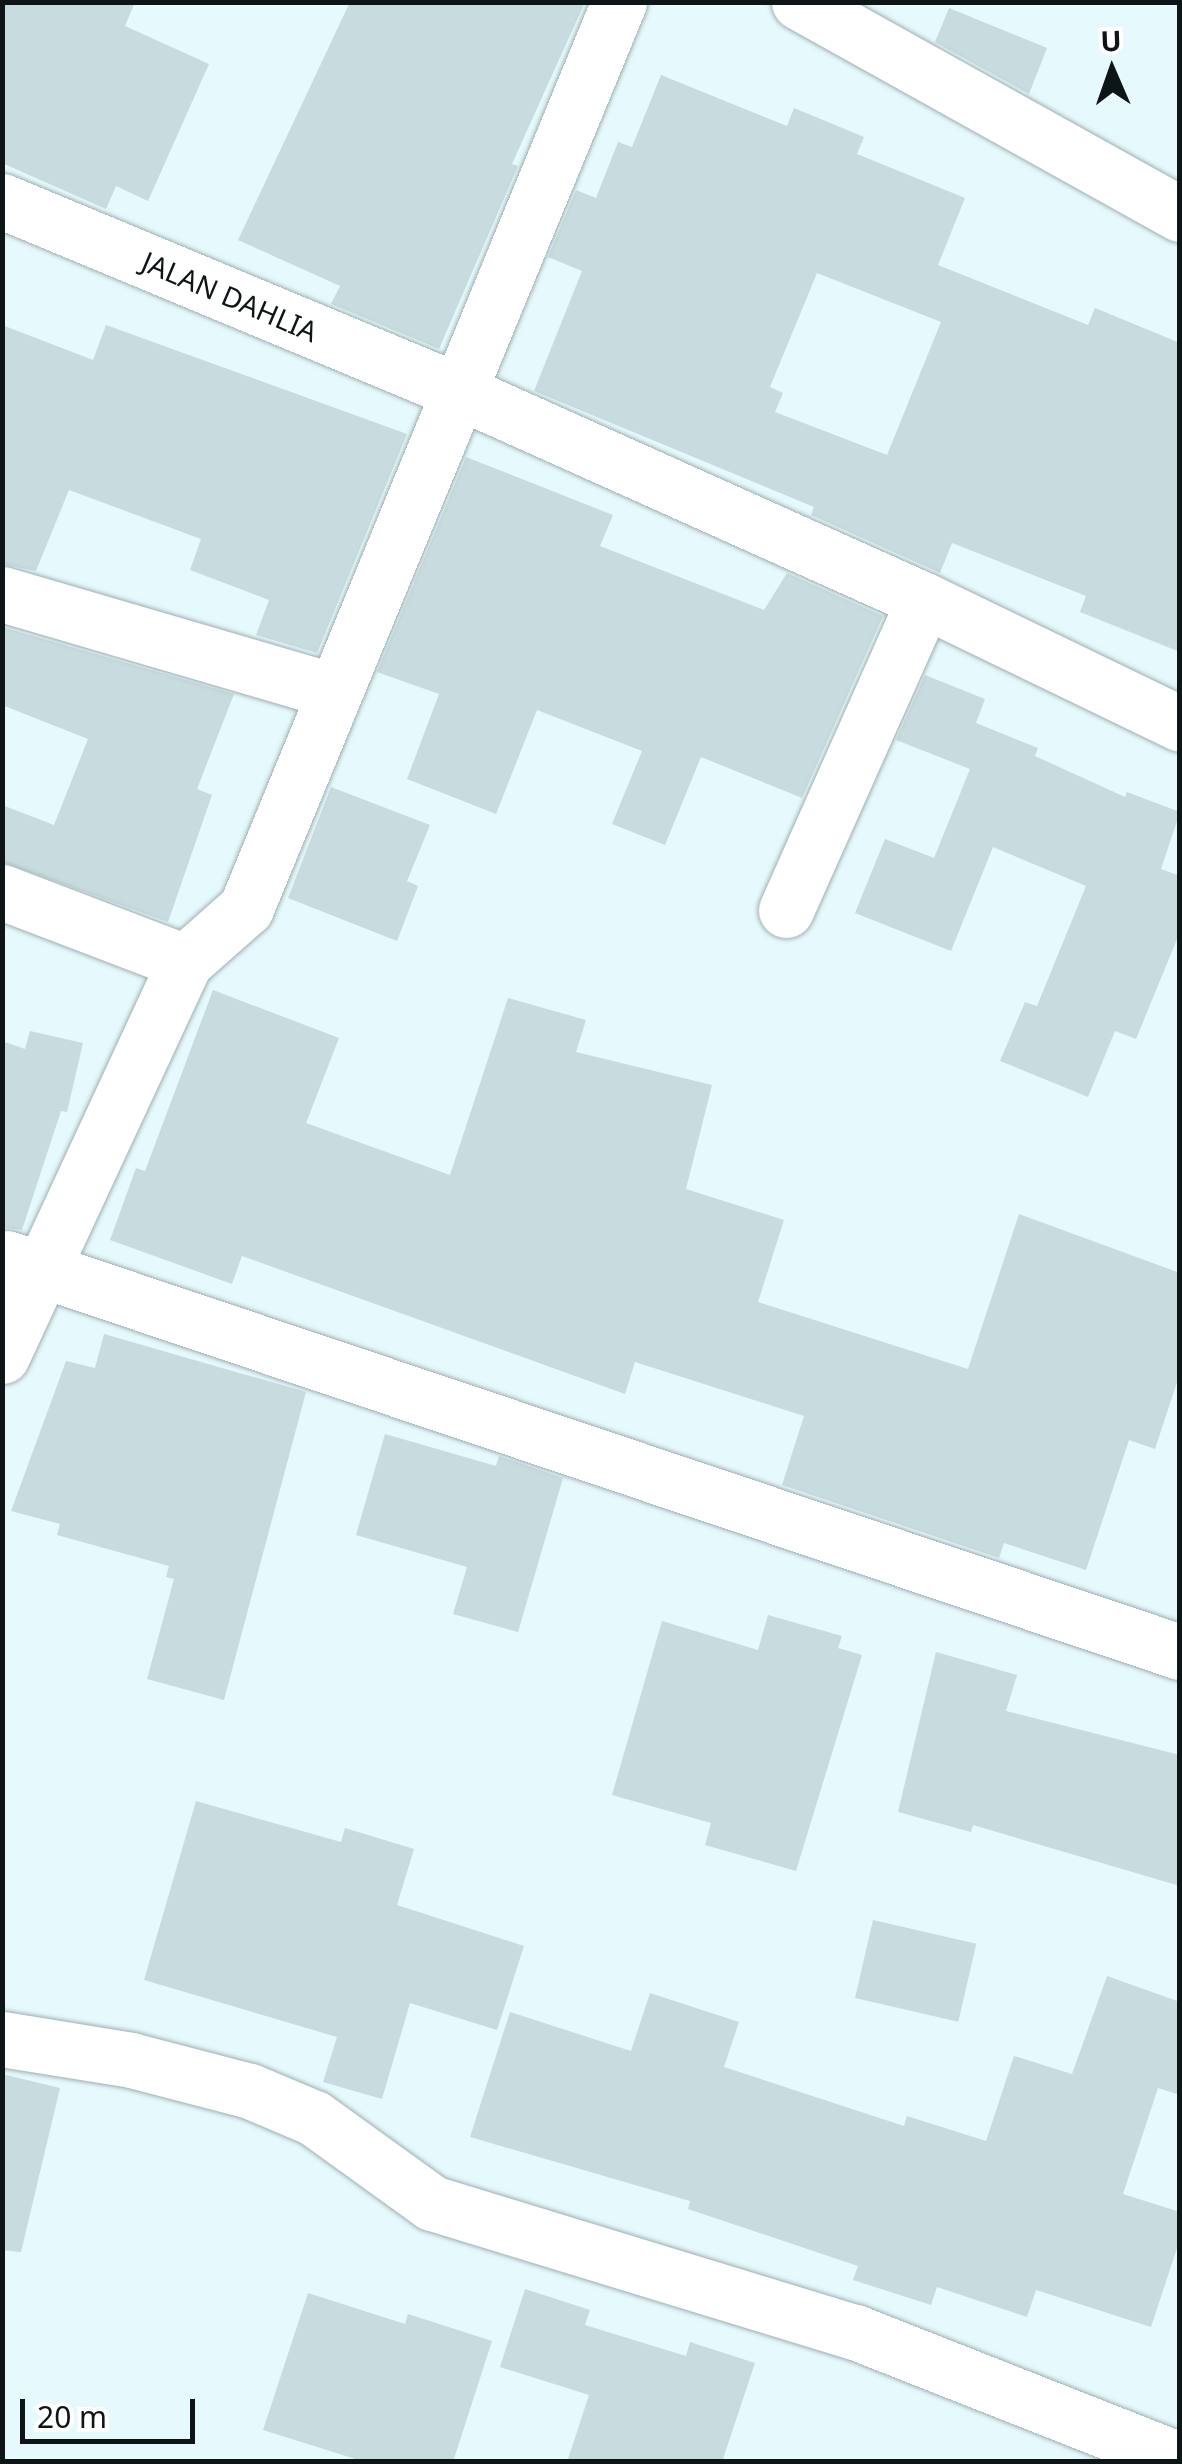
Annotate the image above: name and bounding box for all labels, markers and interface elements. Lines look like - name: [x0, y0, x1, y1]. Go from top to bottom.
- north arrow: [1062, 20, 1162, 120]
- text: U: [1100, 21, 1122, 59]
- street label: JALAN DAHLIA: [137, 244, 323, 348]
- scale bar: [25, 2379, 200, 2441]
- text: 20 m: [37, 2396, 107, 2437]

